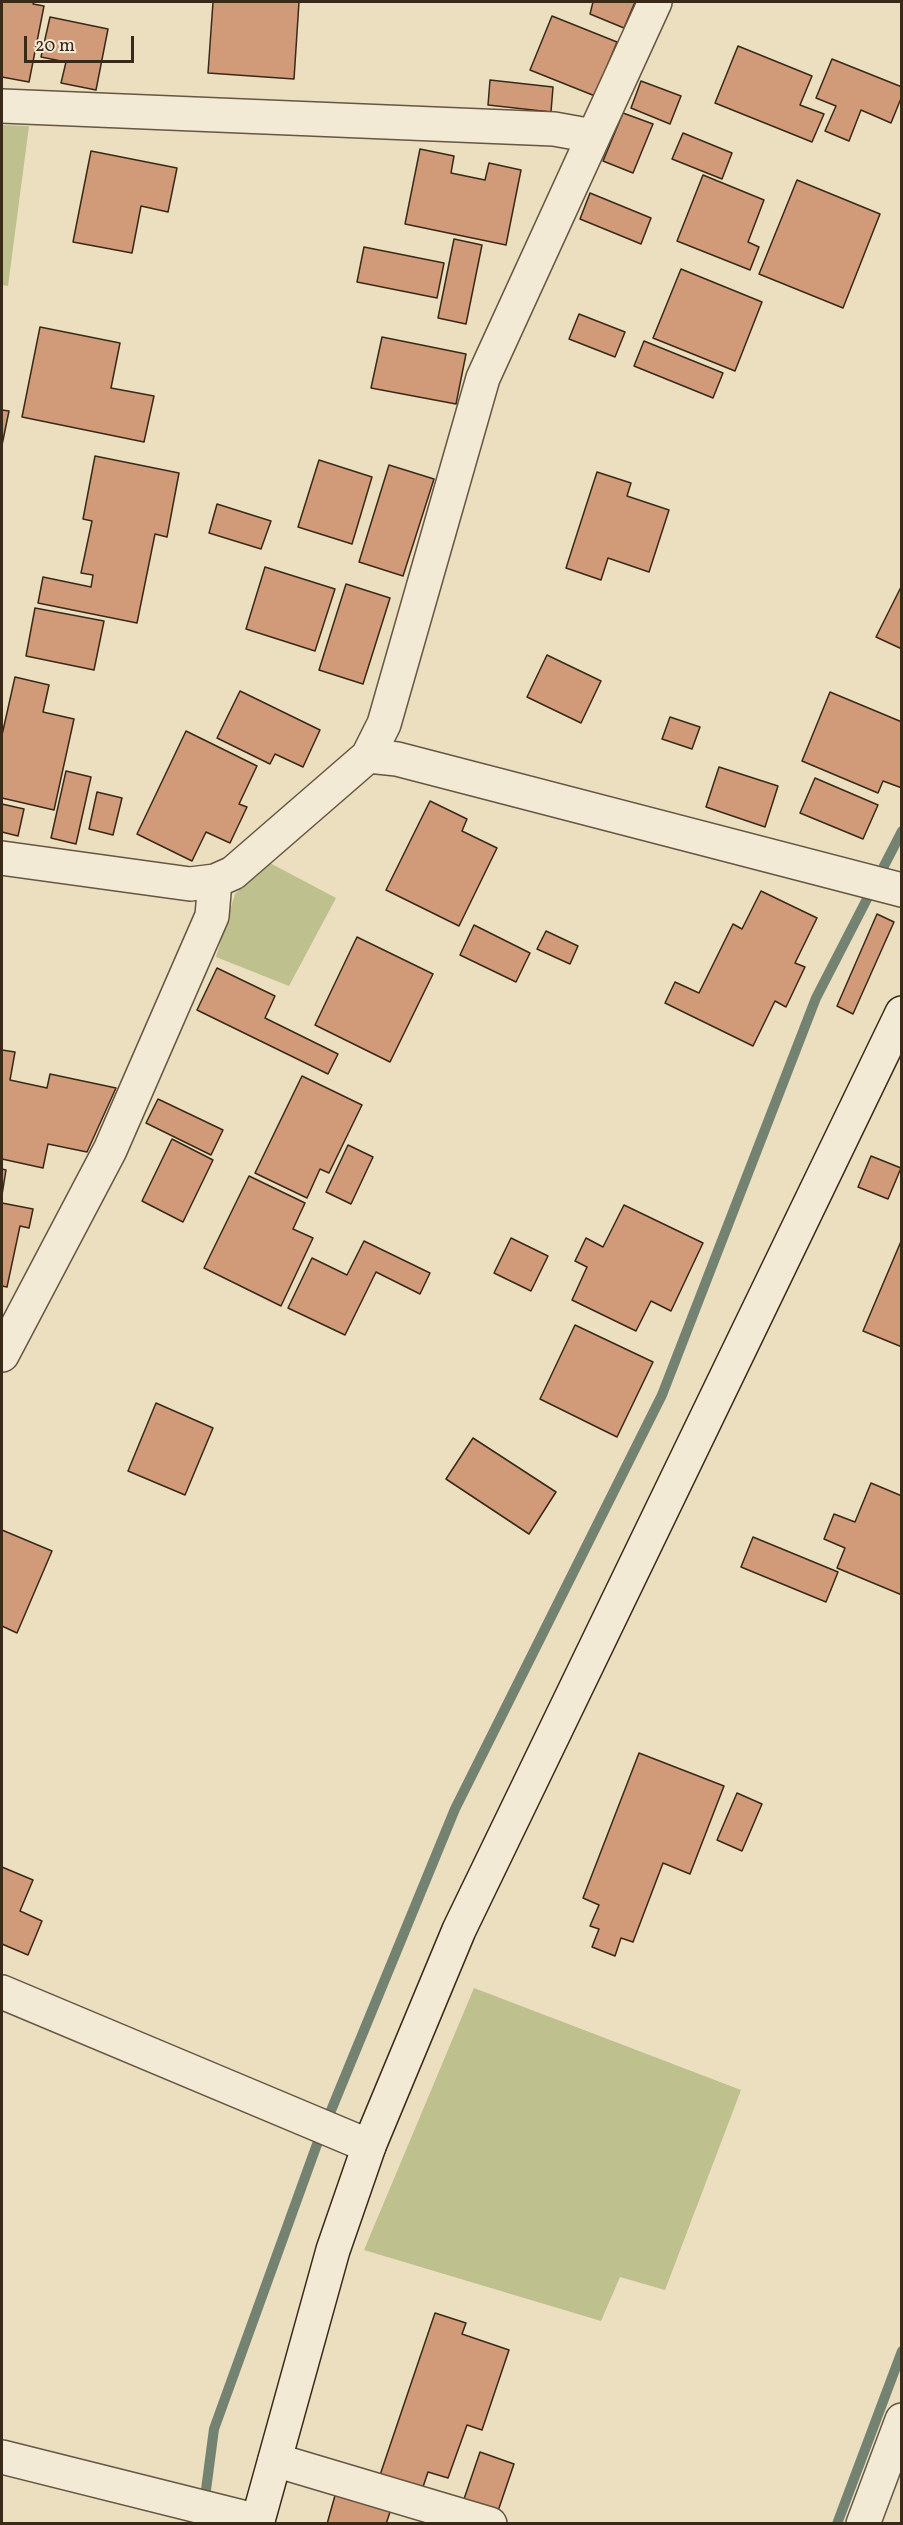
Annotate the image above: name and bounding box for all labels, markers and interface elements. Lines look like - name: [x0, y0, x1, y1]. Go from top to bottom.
- scale bar: [27, 24, 136, 62]
- text: 20 m: [35, 34, 75, 59]

